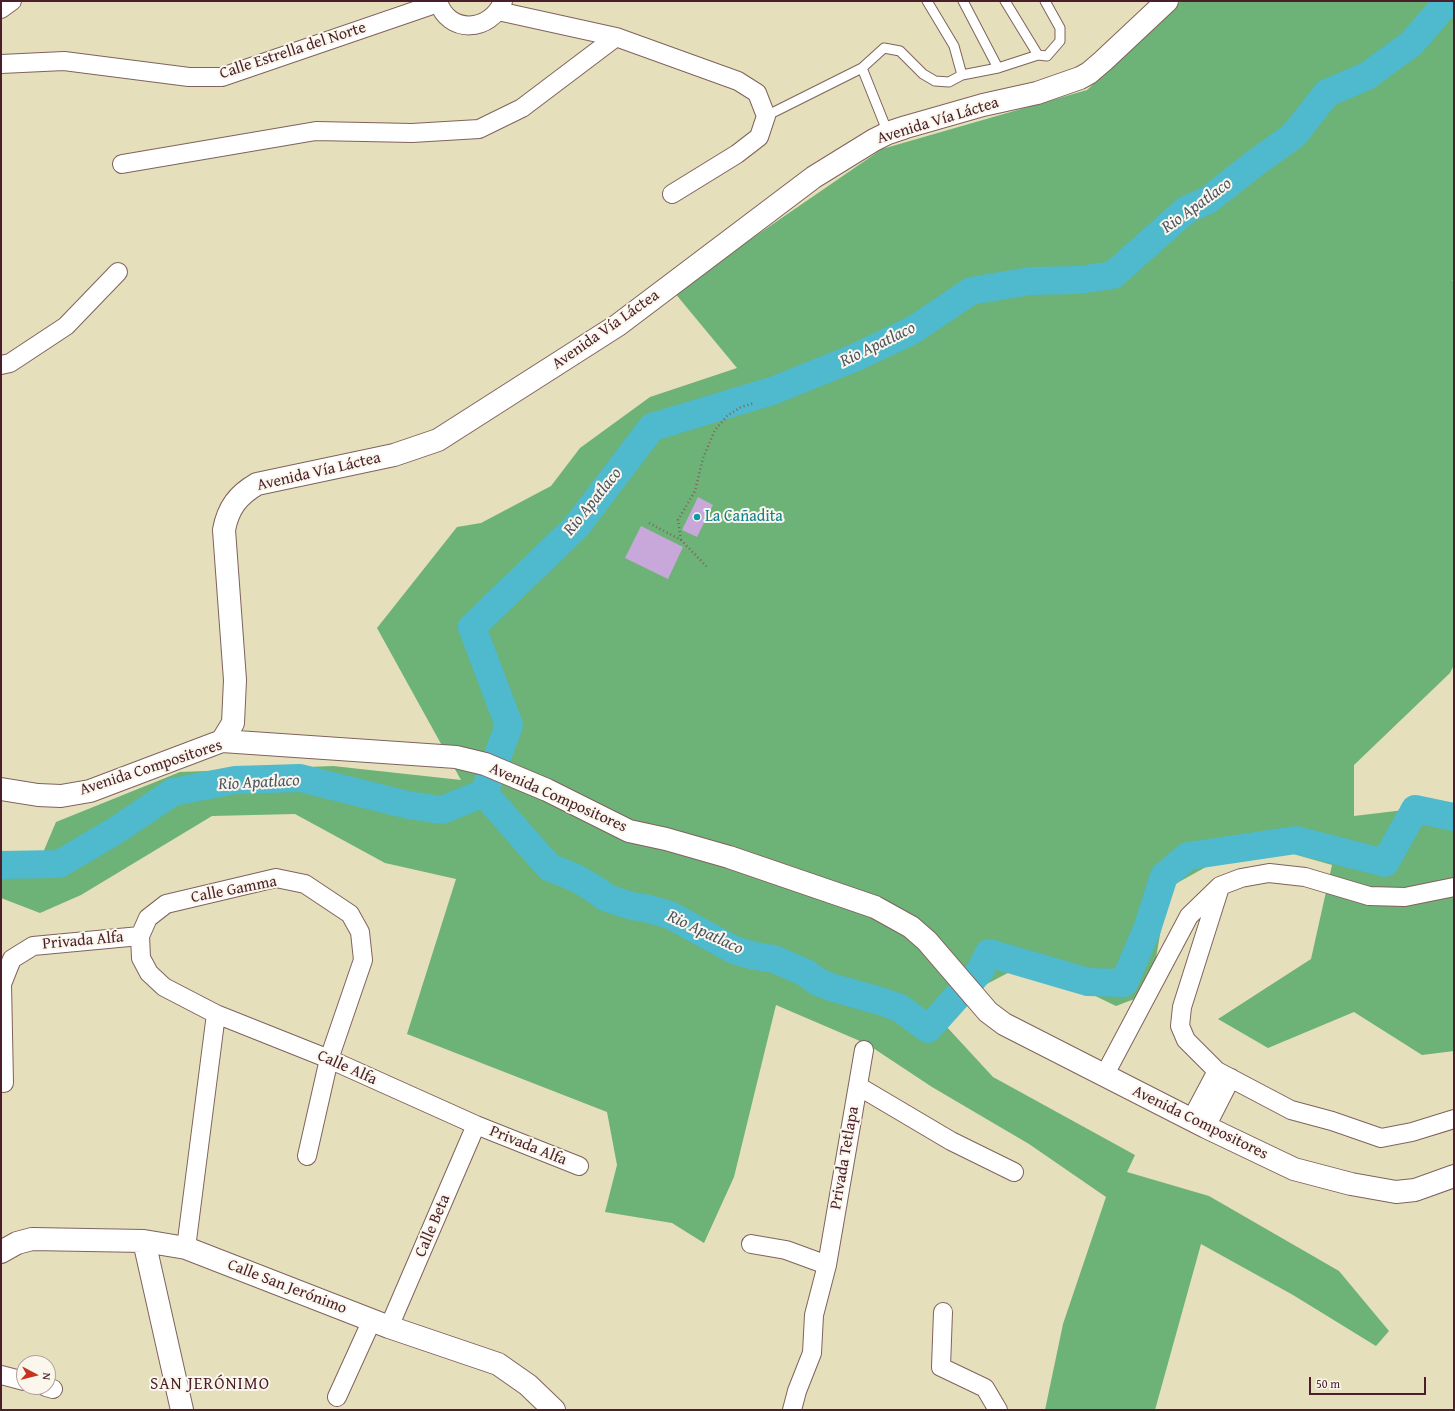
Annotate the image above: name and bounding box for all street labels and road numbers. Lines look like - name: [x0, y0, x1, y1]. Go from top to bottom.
- street label: Calle Estrella del Norte: [217, 18, 369, 84]
- street label: Avenida Vía Láctea: [875, 93, 1001, 149]
- street label: Avenida Vía Láctea: [549, 286, 663, 374]
- street label: Avenida Vía Láctea: [255, 448, 383, 496]
- street label: Avenida Compositores: [77, 736, 225, 800]
- street label: Avenida Compositores: [486, 759, 630, 837]
- street label: Calle Gamma: [189, 872, 279, 908]
- street label: Privada Alfa: [42, 928, 124, 954]
- street label: Calle Alfa: [314, 1046, 380, 1090]
- street label: Avenida Compositores: [1129, 1082, 1271, 1164]
- street label: Privada Tetlapa: [826, 1105, 864, 1211]
- street label: Privada Alfa: [487, 1122, 569, 1170]
- street label: Calle Beta: [411, 1192, 455, 1260]
- street label: Calle San Jerónimo: [225, 1255, 349, 1319]

